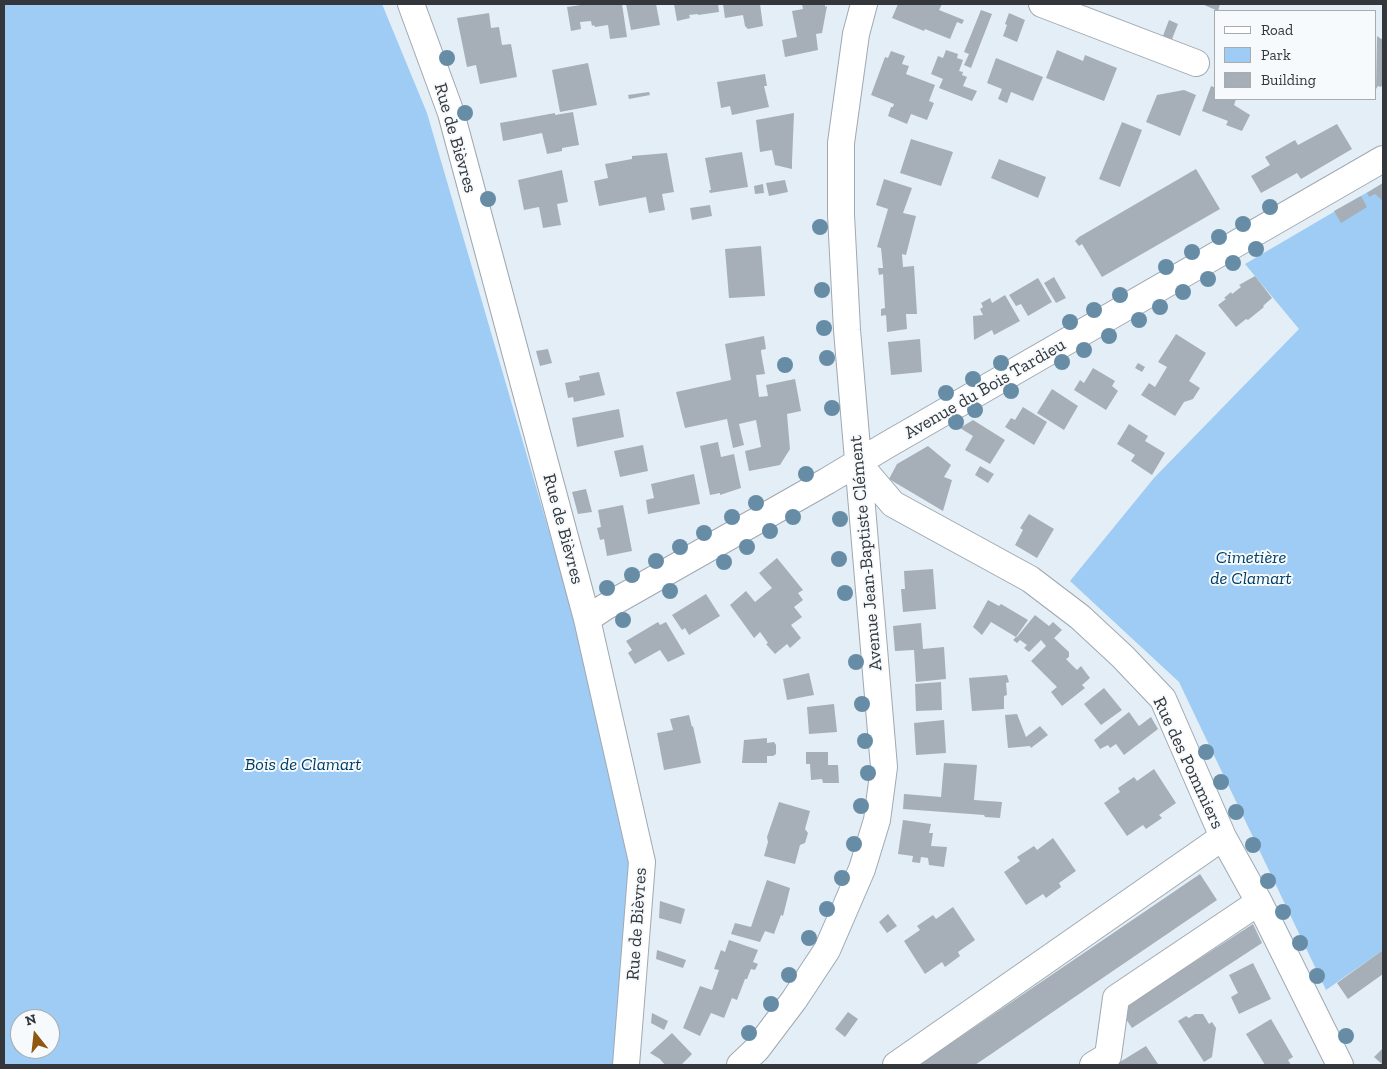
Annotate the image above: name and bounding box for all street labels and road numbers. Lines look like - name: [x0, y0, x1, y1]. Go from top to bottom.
- street label: Rue de Bièvres: [429, 81, 481, 195]
- street label: Avenue du Bois Tardieu: [901, 334, 1069, 444]
- street label: Avenue Jean-Baptiste Clément: [845, 434, 887, 672]
- street label: Rue de Bièvres: [538, 471, 588, 587]
- street label: Rue des Pommiers: [1148, 694, 1228, 832]
- street label: Rue de Bièvres: [622, 867, 652, 981]

